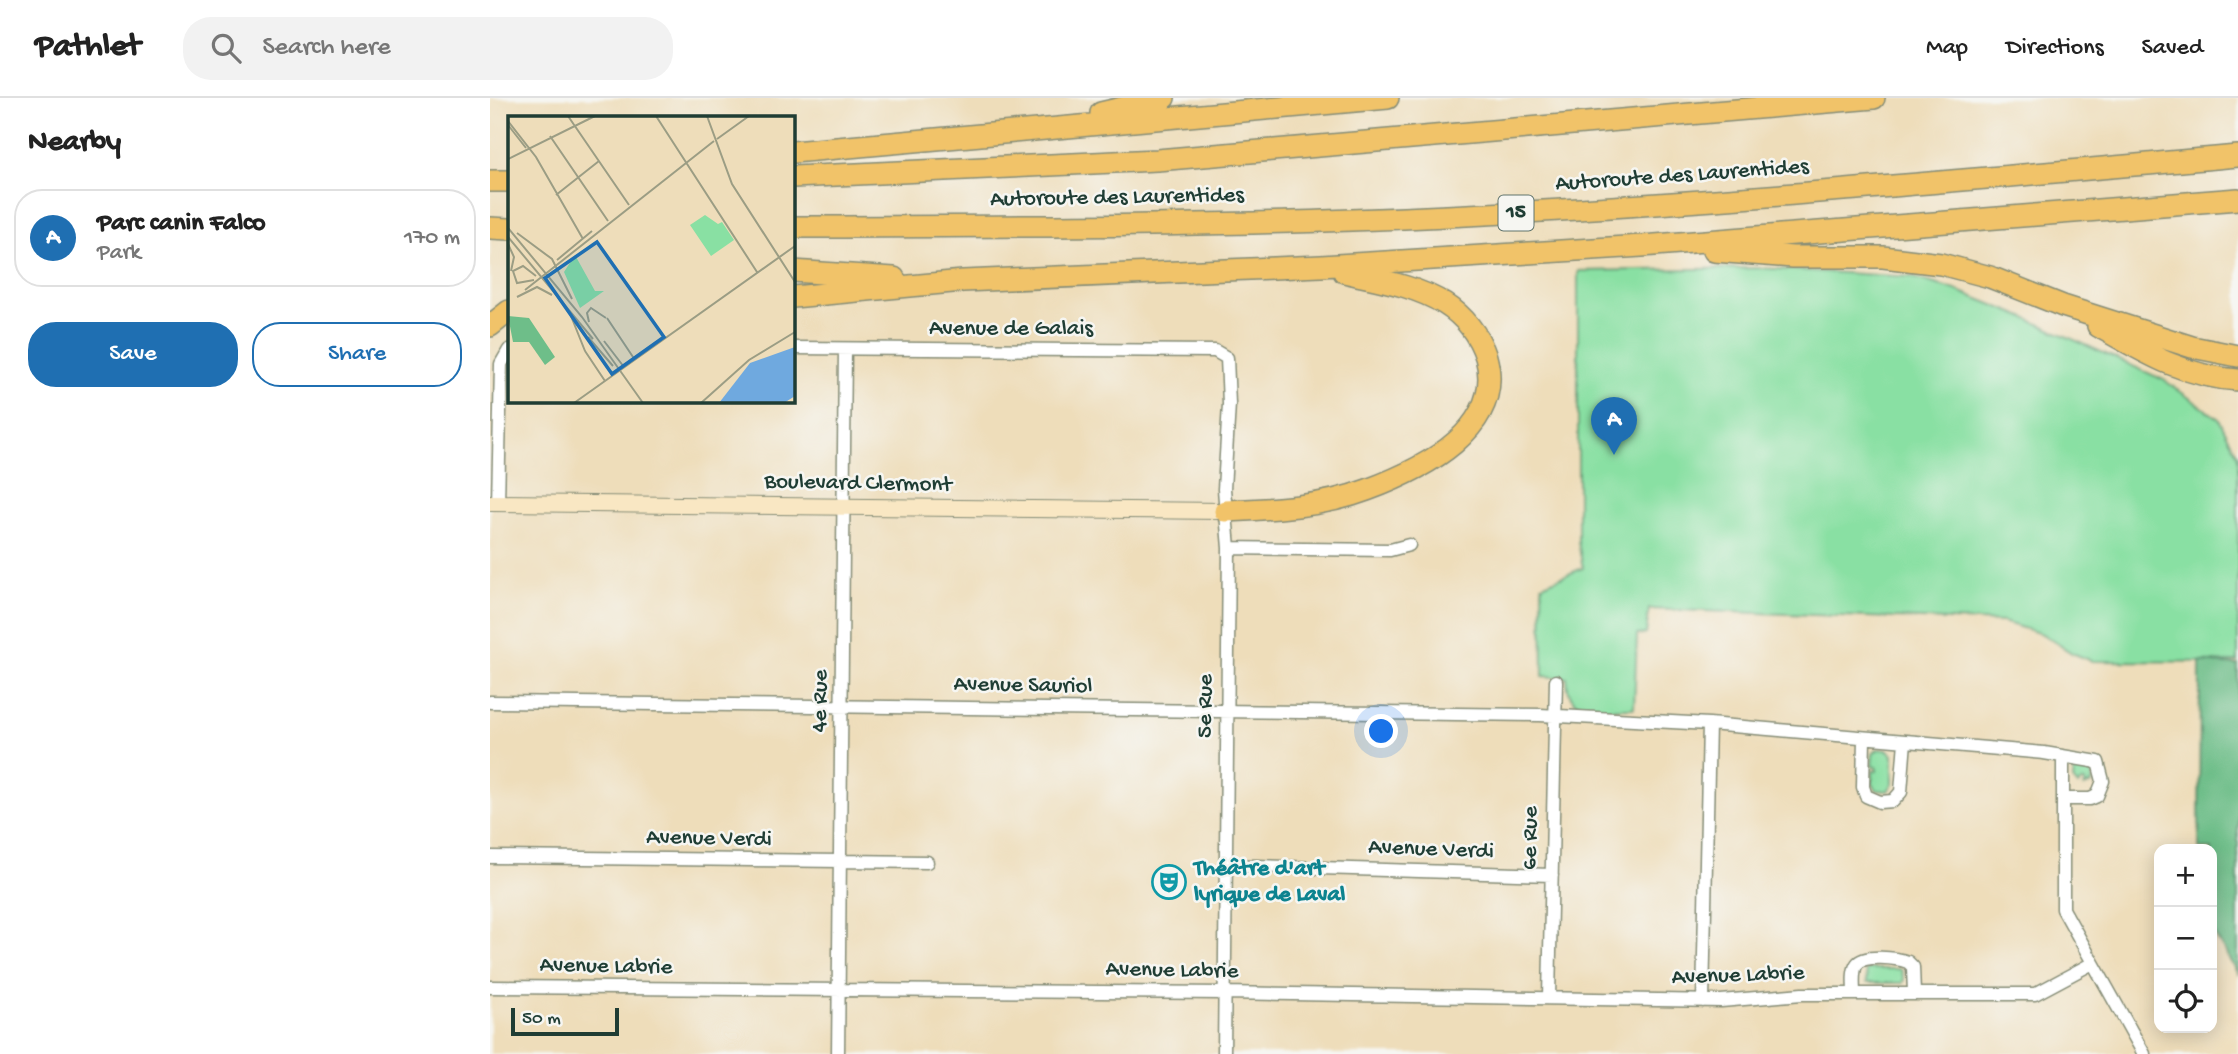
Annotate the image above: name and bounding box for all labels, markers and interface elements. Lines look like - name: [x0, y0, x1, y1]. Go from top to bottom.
- search box: [183, 17, 673, 80]
- text: Pathlet: [35, 29, 141, 67]
- icon: search: [207, 29, 245, 67]
- text: Search here: [263, 33, 391, 64]
- text: Map: [1926, 34, 1968, 63]
- text: Directions: [2006, 34, 2104, 63]
- text: Saved: [2142, 34, 2203, 63]
- inset map: [508, 116, 794, 402]
- text: Nearby: [28, 126, 121, 161]
- street label: Autoroute des Laurentides: [1555, 154, 1810, 198]
- street label: Autoroute des Laurentides: [990, 182, 1245, 214]
- road number: 15: [1499, 195, 1534, 230]
- text: Parc canin Falco: [97, 209, 266, 240]
- text: A: [46, 225, 60, 252]
- text: 170 m: [404, 225, 460, 252]
- text: Park: [97, 240, 141, 267]
- street label: Avenue de Galais: [929, 316, 1094, 343]
- button: Save: [28, 322, 238, 387]
- button: Share: [252, 322, 462, 387]
- pin: A: [1591, 397, 1637, 455]
- street label: Boulevard Clermont: [763, 469, 954, 499]
- street label: 4e Rue: [807, 668, 835, 733]
- street label: Avenue Sauriol: [953, 671, 1093, 701]
- street label: 5e Rue: [1192, 673, 1220, 738]
- your location: [1364, 714, 1398, 748]
- street label: 6e Rue: [1517, 805, 1545, 870]
- street label: Avenue Verdi: [646, 824, 772, 854]
- street label: Avenue Verdi: [1368, 834, 1494, 866]
- map controls: [2154, 844, 2217, 1033]
- button: +: [2154, 844, 2217, 907]
- place label: Théâtre d'art lyrique de Laval: [1192, 856, 1345, 909]
- theatre icon: Théâtre d'art lyrique de Laval: [1150, 863, 1188, 901]
- button: −: [2154, 907, 2217, 970]
- street label: Avenue Labrie: [539, 952, 674, 982]
- street label: Avenue Labrie: [1105, 956, 1240, 986]
- street label: Avenue Labrie: [1671, 960, 1806, 992]
- button: locate: [2154, 970, 2217, 1033]
- scale bar: [511, 1005, 620, 1037]
- text: 50 m: [522, 1008, 561, 1031]

